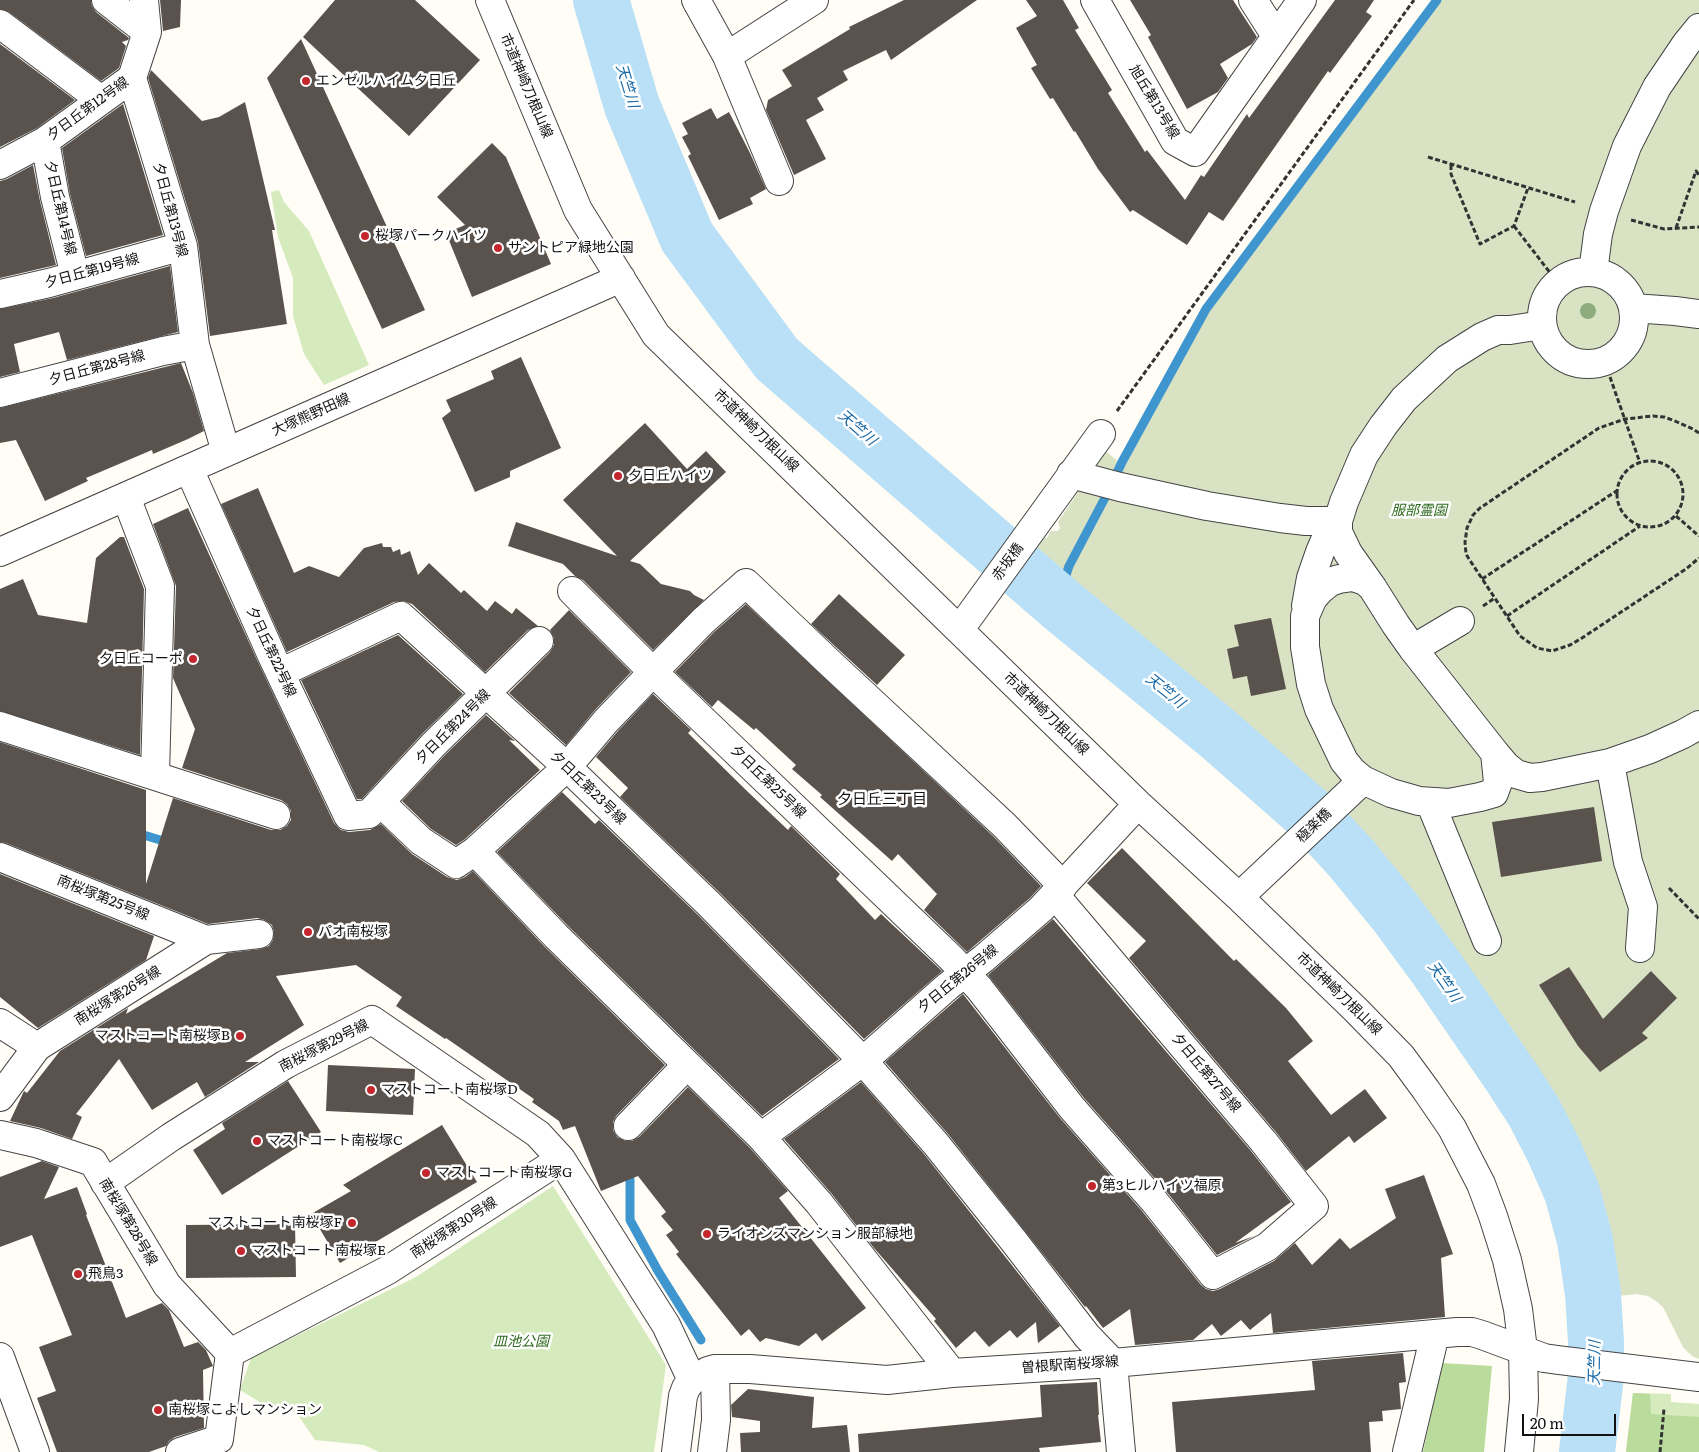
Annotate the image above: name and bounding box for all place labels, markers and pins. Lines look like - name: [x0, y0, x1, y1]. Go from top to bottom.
- place label: エンゼルハイム夕日丘: [316, 73, 456, 89]
- marker: エンゼルハイム夕日丘: [300, 75, 312, 87]
- place label: 桜塚パークハイツ: [375, 228, 487, 244]
- marker: 桜塚パークハイツ: [359, 230, 371, 242]
- place label: サントピア緑地公園: [508, 240, 634, 256]
- marker: サントピア緑地公園: [492, 242, 504, 254]
- place label: 夕日丘ハイツ: [628, 468, 712, 484]
- marker: 夕日丘ハイツ: [612, 470, 624, 482]
- place label: 夕日丘コーポ: [99, 651, 183, 667]
- marker: 夕日丘コーポ: [187, 653, 199, 665]
- place label: パオ南桜塚: [318, 924, 388, 940]
- marker: パオ南桜塚: [302, 926, 314, 938]
- place label: マストコート南桜塚B: [95, 1028, 230, 1044]
- marker: マストコート南桜塚B: [234, 1030, 246, 1042]
- place label: マストコート南桜塚D: [381, 1082, 518, 1098]
- marker: マストコート南桜塚D: [365, 1084, 377, 1096]
- place label: マストコート南桜塚C: [267, 1133, 403, 1149]
- marker: マストコート南桜塚C: [251, 1135, 263, 1147]
- place label: マストコート南桜塚G: [436, 1165, 573, 1181]
- marker: マストコート南桜塚G: [420, 1167, 432, 1179]
- place label: 第3ヒルハイツ福原: [1102, 1178, 1222, 1194]
- marker: 第3ヒルハイツ福原: [1086, 1180, 1098, 1192]
- place label: マストコート南桜塚F: [207, 1215, 342, 1231]
- marker: マストコート南桜塚F: [346, 1217, 358, 1229]
- place label: ライオンズマンション服部緑地: [717, 1226, 913, 1242]
- marker: ライオンズマンション服部緑地: [701, 1228, 713, 1240]
- place label: マストコート南桜塚E: [251, 1243, 386, 1259]
- marker: マストコート南桜塚E: [235, 1245, 247, 1257]
- place label: 飛鳥3: [88, 1266, 124, 1282]
- marker: 飛鳥3: [72, 1268, 84, 1280]
- place label: 南桜塚こよしマンション: [168, 1402, 322, 1418]
- marker: 南桜塚こよしマンション: [152, 1404, 164, 1416]

